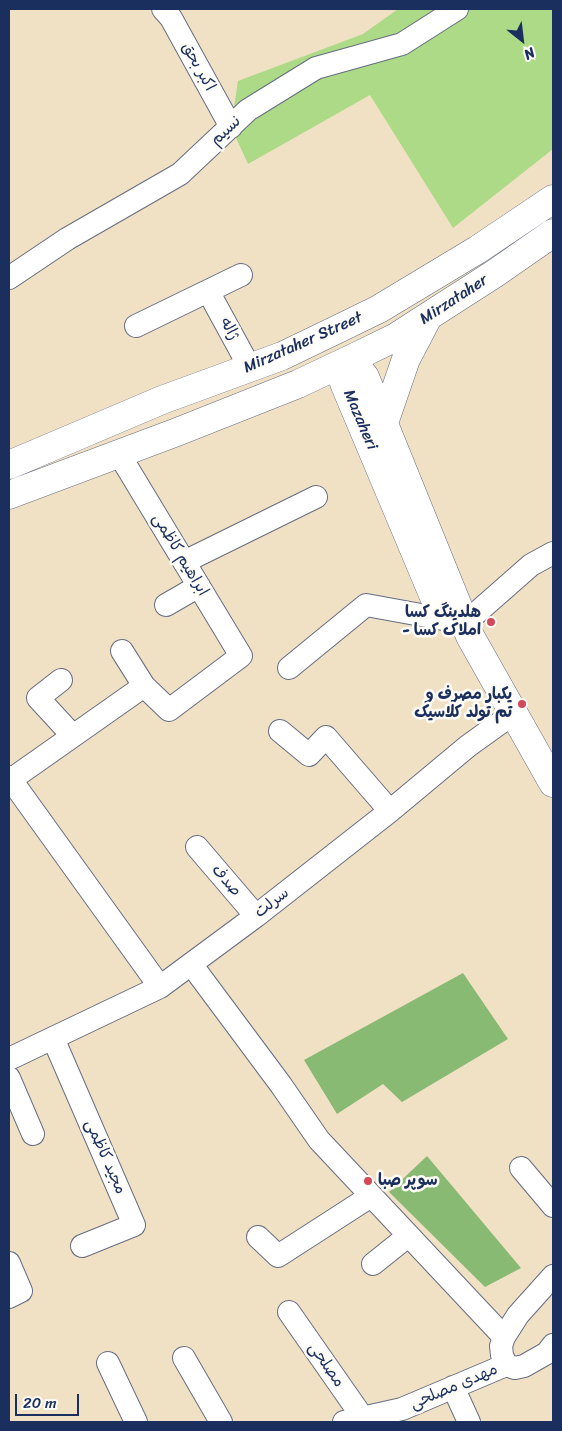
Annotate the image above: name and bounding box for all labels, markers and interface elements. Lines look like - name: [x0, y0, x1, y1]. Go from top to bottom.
- north arrow: [497, 15, 547, 65]
- street label: اکبر بحق: [177, 39, 219, 95]
- text: N: [519, 40, 540, 67]
- street label: نسیم: [207, 112, 245, 150]
- street label: Mirzataher: [416, 271, 492, 329]
- street label: Mirzataher Street: [241, 308, 365, 378]
- street label: ژاله: [215, 314, 243, 344]
- street label: Mazaheri: [339, 387, 381, 453]
- street label: ابراهیم کاظمی: [148, 510, 212, 600]
- place label: هلدینگ کسا - املاک کسا: [402, 603, 481, 641]
- marker: هلدینگ کسا - املاک کسا: [485, 616, 497, 628]
- place label: یکبار مصرف و تم تولد کلاسیک: [414, 685, 512, 723]
- marker: یکبار مصرف و تم تولد کلاسیک: [516, 698, 528, 710]
- street label: صدف: [207, 861, 245, 901]
- street label: سرلت: [251, 884, 293, 922]
- street label: مجید کاظمی: [80, 1117, 130, 1197]
- place label: سوپر صبا: [378, 1171, 438, 1191]
- marker: سوپر صبا: [362, 1175, 374, 1187]
- street label: مصلحی: [304, 1339, 348, 1391]
- street label: مهدی مصلحی: [407, 1360, 501, 1414]
- scale bar: [18, 1384, 81, 1416]
- text: 20 m: [23, 1390, 57, 1416]

